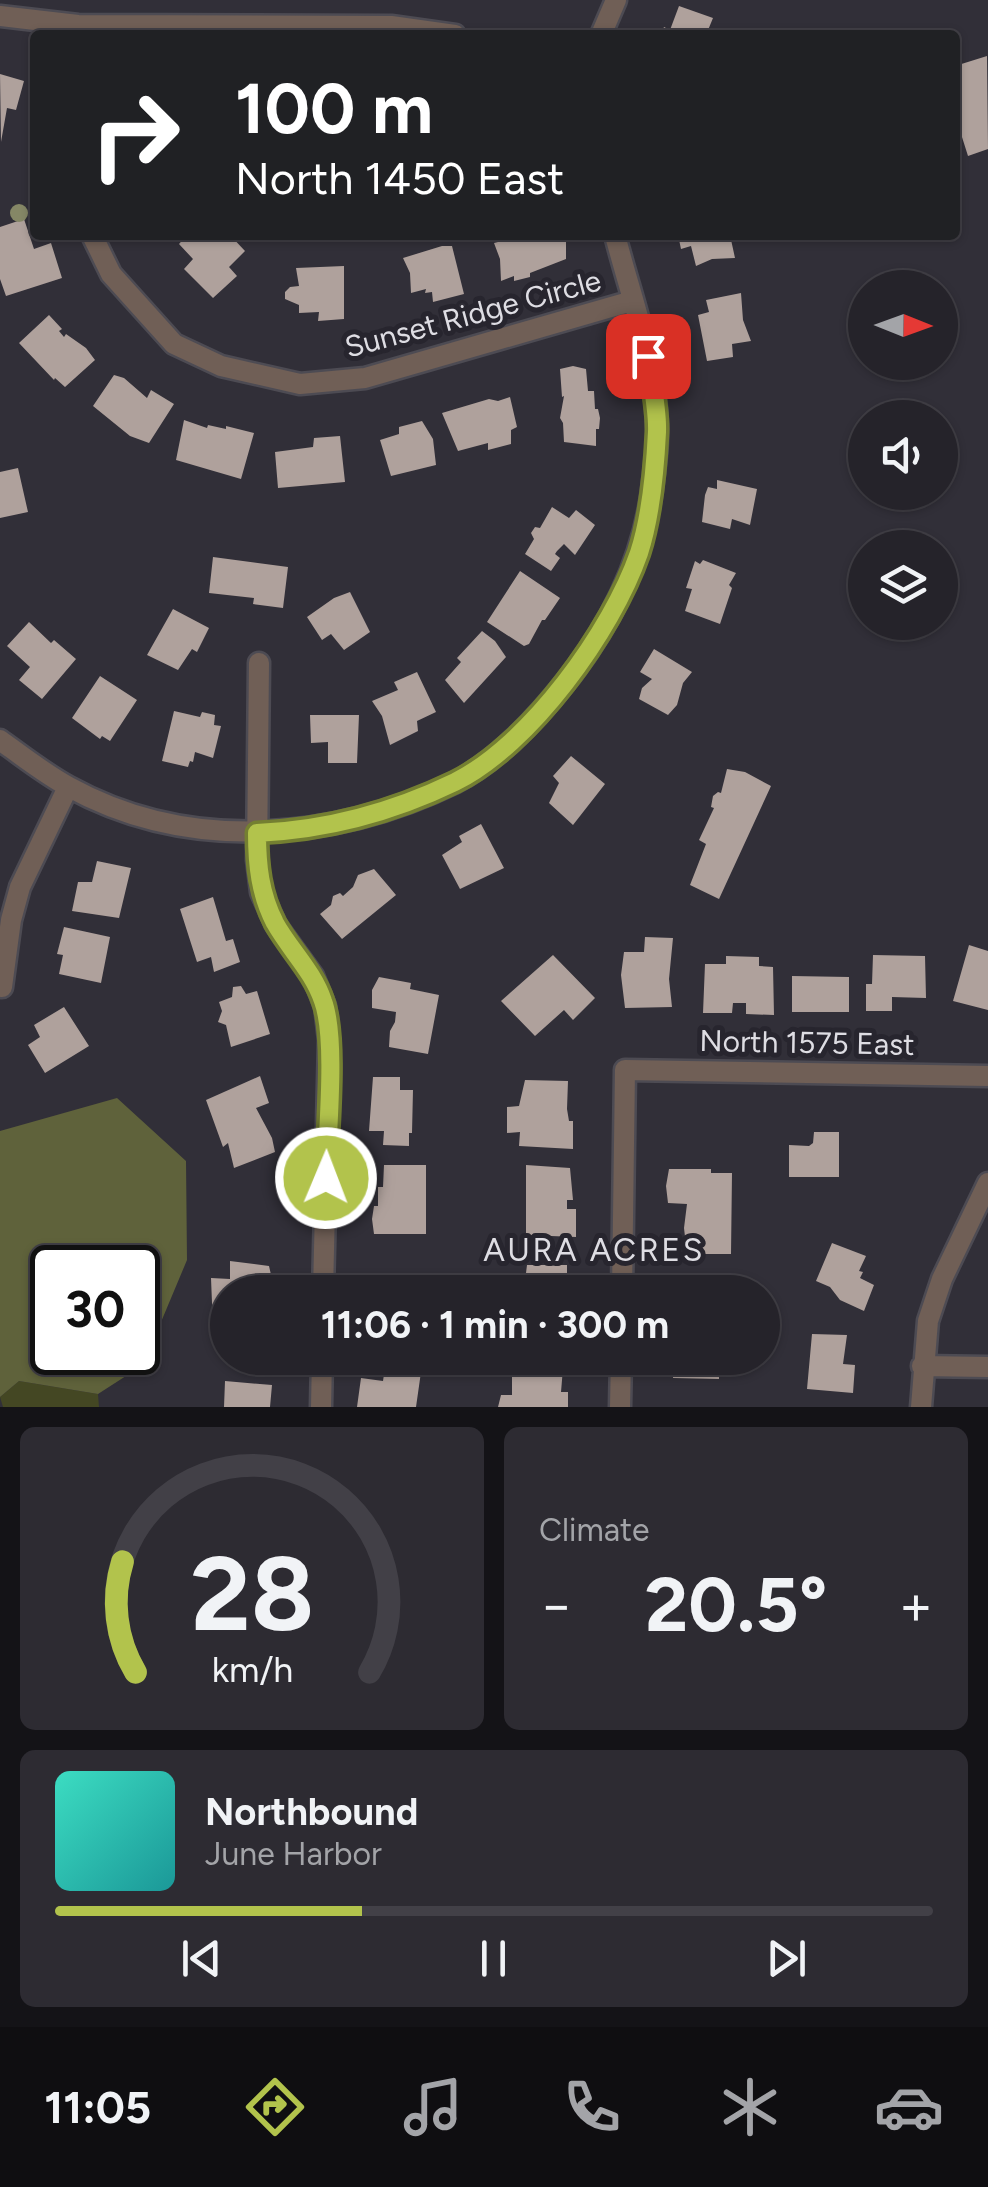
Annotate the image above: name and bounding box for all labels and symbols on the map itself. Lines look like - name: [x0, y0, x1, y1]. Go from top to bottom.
- street label: Sunset Ridge Circle: [341, 262, 605, 366]
- north arrow: [848, 270, 958, 380]
- pin: [606, 314, 691, 399]
- street label: North 1575 East: [699, 1022, 915, 1063]
- position arrow: [274, 1126, 378, 1230]
- district label: AURA ACRES: [483, 1231, 705, 1269]
- speed limit sign: 30: [30, 1245, 160, 1375]

